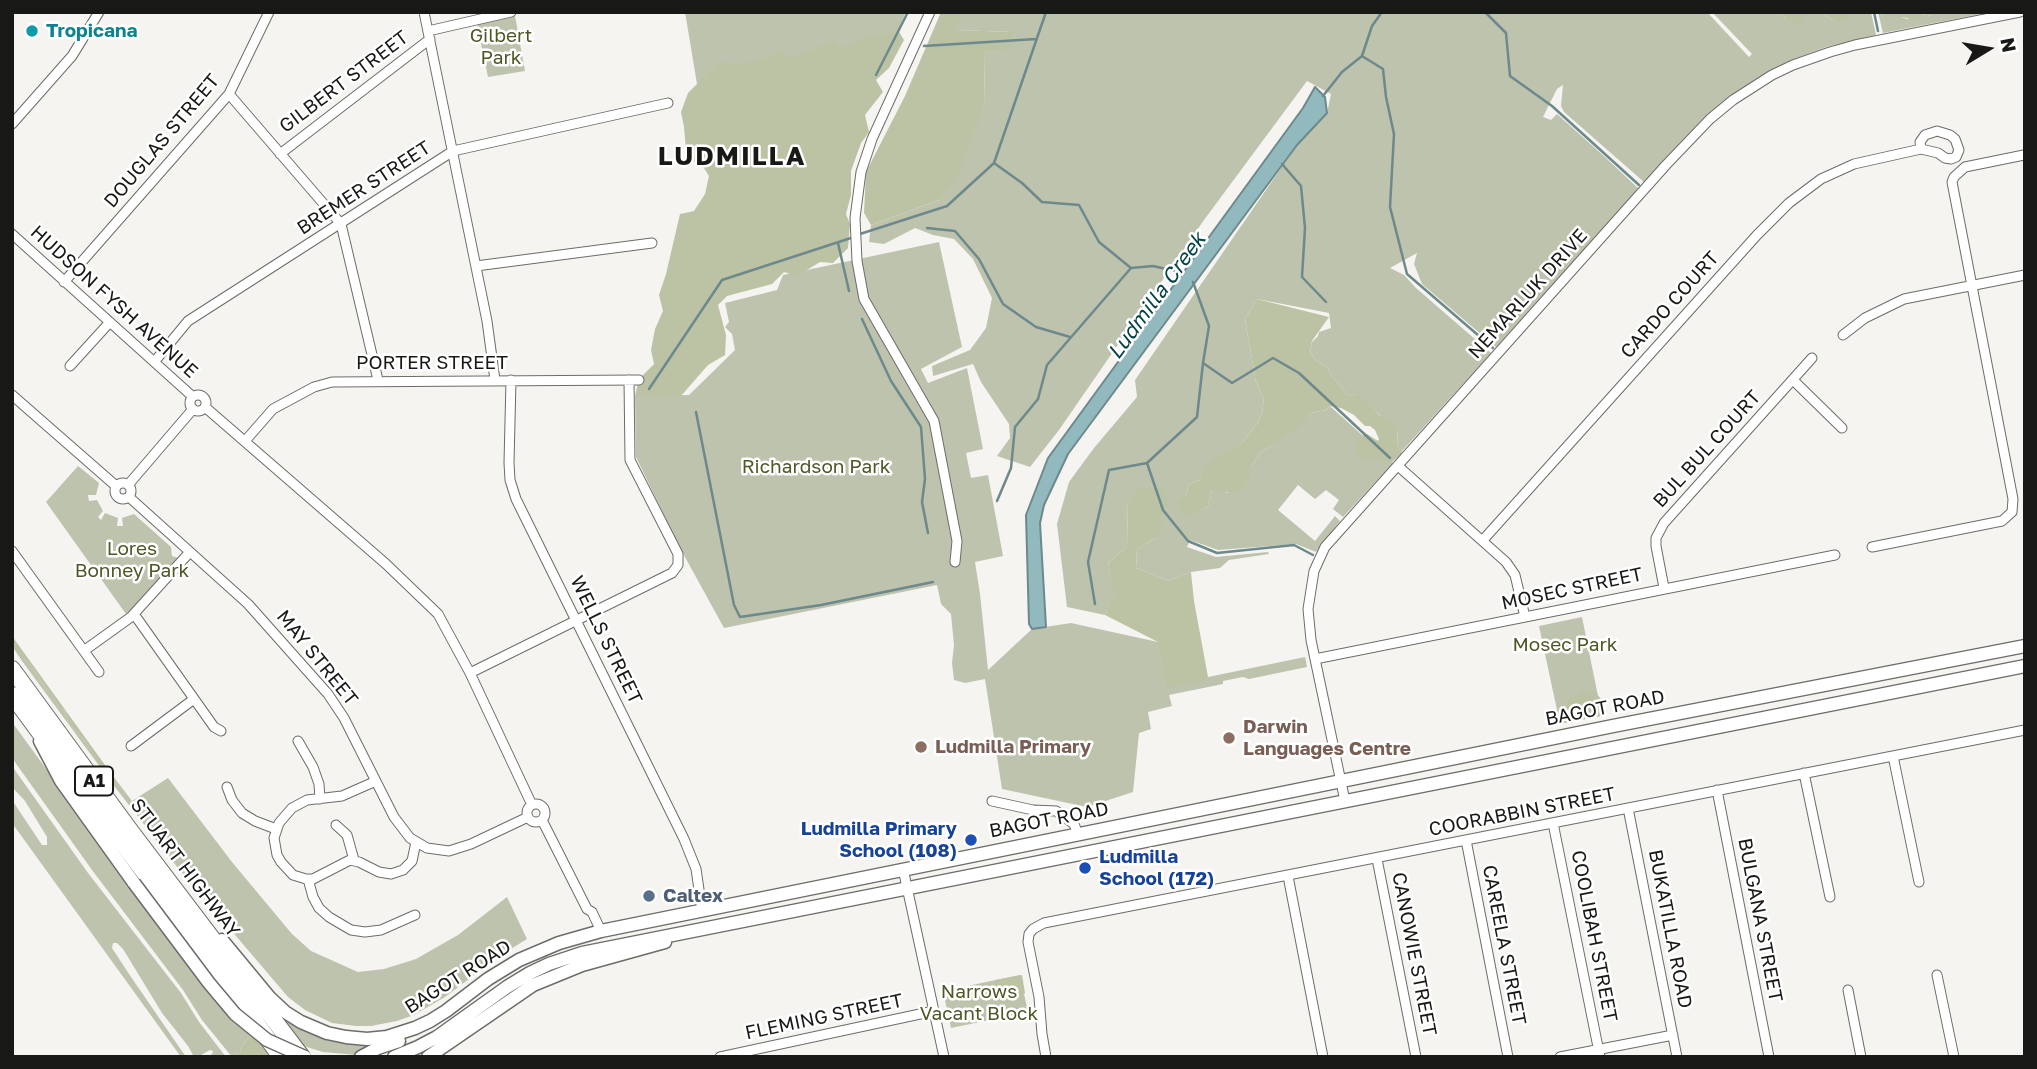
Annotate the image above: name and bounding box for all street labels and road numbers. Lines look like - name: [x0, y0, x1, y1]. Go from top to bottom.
- street label: GILBERT STREET: [275, 26, 413, 138]
- street label: DOUGLAS STREET: [99, 70, 225, 212]
- street label: BREMER STREET: [293, 136, 435, 240]
- street label: HUDSON FYSH AVENUE: [26, 221, 202, 383]
- street label: NEMARLUK DRIVE: [1464, 224, 1592, 364]
- street label: CARDO COURT: [1616, 247, 1724, 363]
- street label: PORTER STREET: [356, 352, 508, 374]
- street label: BUL BUL COURT: [1648, 386, 1766, 512]
- street label: MOSEC STREET: [1499, 563, 1645, 615]
- street label: WELLS STREET: [565, 572, 647, 708]
- street label: MAY STREET: [272, 606, 362, 710]
- street label: BAGOT ROAD: [1543, 685, 1667, 731]
- road number: A1: [75, 766, 113, 796]
- street label: COORABBIN STREET: [1427, 783, 1617, 841]
- street label: STUART HIGHWAY: [126, 794, 244, 942]
- street label: BAGOT ROAD: [987, 797, 1111, 843]
- street label: BULGANA STREET: [1733, 836, 1787, 1004]
- street label: COOLIBAH STREET: [1566, 848, 1622, 1024]
- street label: BUKATILLA ROAD: [1643, 848, 1697, 1010]
- street label: CAREELA STREET: [1477, 863, 1531, 1027]
- street label: CANOWIE STREET: [1387, 870, 1441, 1038]
- street label: BAGOT ROAD: [401, 935, 515, 1019]
- street label: FLEMING STREET: [743, 989, 905, 1045]

